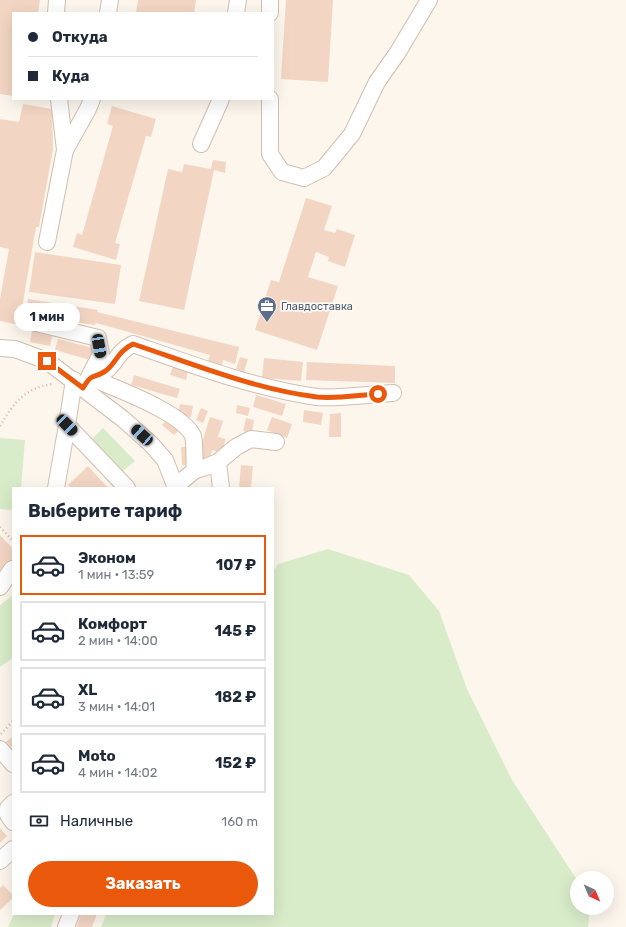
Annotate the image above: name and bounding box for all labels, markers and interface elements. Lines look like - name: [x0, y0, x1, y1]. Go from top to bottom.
- text: Откуда: [52, 28, 108, 46]
- text: Куда: [52, 67, 89, 85]
- office icon: Главдоставка: [256, 295, 278, 323]
- place label: Главдоставка: [281, 300, 353, 313]
- callout: 1 мин: [14, 303, 80, 331]
- text: 1 мин: [29, 309, 65, 324]
- car: [91, 333, 107, 359]
- route end: [38, 352, 56, 370]
- route start: [369, 385, 387, 403]
- car: [54, 412, 80, 438]
- car: [129, 423, 155, 447]
- text: Выберите тариф: [28, 500, 182, 522]
- icon: car: [30, 547, 66, 583]
- text: Эконом: [78, 549, 136, 567]
- text: 107 ₽: [216, 556, 256, 574]
- text: 1 мин · 13:59: [78, 567, 154, 582]
- icon: car: [30, 613, 66, 649]
- text: Комфорт: [78, 615, 147, 633]
- text: 145 ₽: [215, 622, 256, 640]
- text: 2 мин · 14:00: [78, 633, 158, 648]
- icon: car: [30, 679, 66, 715]
- text: XL: [78, 681, 97, 699]
- text: 182 ₽: [215, 688, 256, 706]
- text: 3 мин · 14:01: [78, 699, 155, 714]
- icon: car: [30, 745, 66, 781]
- text: Moto: [78, 747, 116, 765]
- text: 152 ₽: [215, 754, 256, 772]
- text: 4 мин · 14:02: [78, 765, 157, 780]
- icon: cash: [28, 810, 50, 832]
- text: Наличные: [60, 812, 133, 830]
- text: 160 m: [222, 814, 258, 829]
- button: Заказать: [28, 861, 258, 907]
- north arrow: [570, 871, 614, 915]
- map controls: [570, 871, 614, 915]

